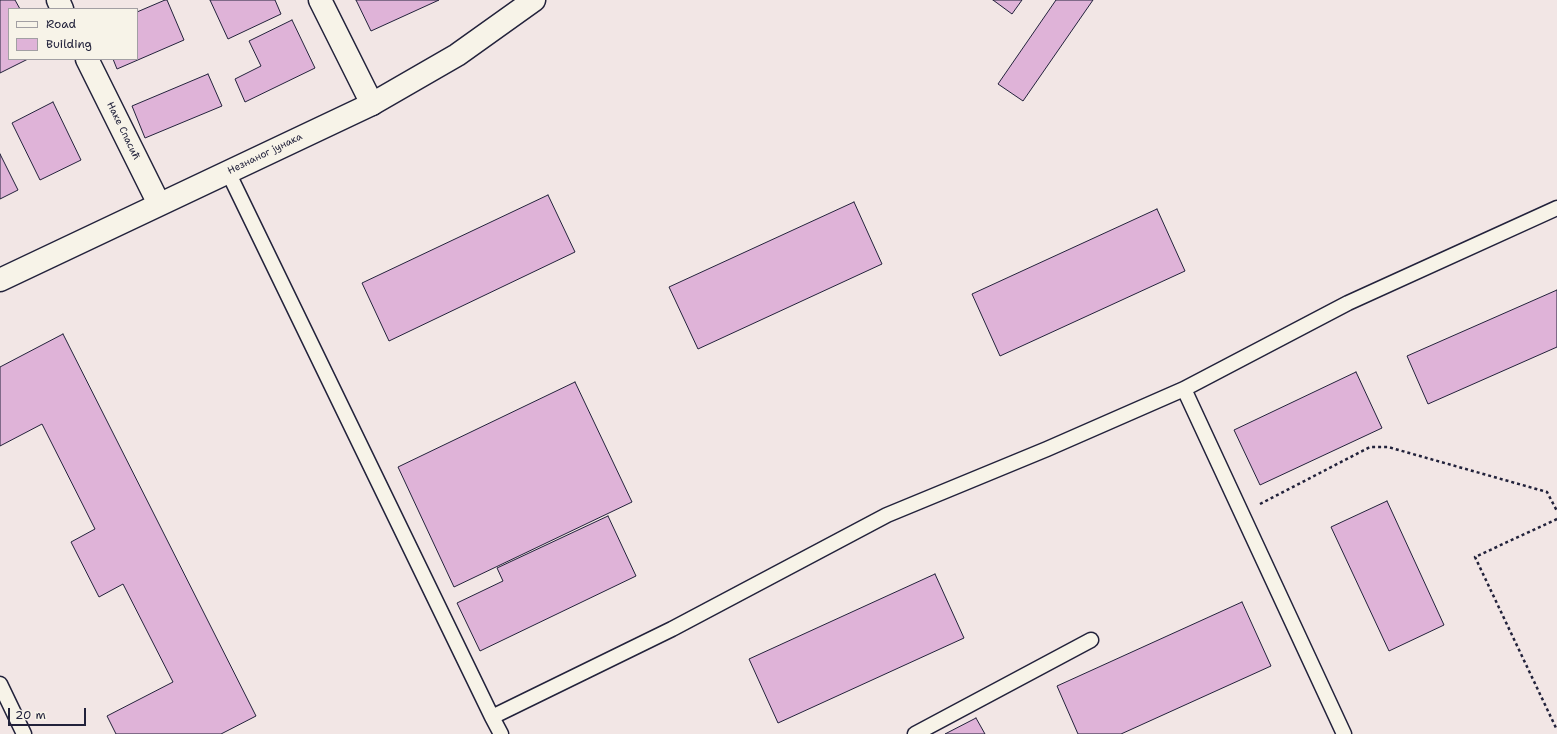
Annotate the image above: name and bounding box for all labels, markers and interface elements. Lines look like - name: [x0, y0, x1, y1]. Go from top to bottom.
- legend: [8, 8, 138, 60]
- text: Road: [46, 16, 76, 32]
- text: Building: [46, 36, 92, 52]
- street label: Наке Спасић: [104, 100, 142, 162]
- street label: Незнаног јунака: [226, 131, 304, 177]
- scale bar: [10, 700, 88, 726]
- text: 20 m: [15, 707, 46, 723]

